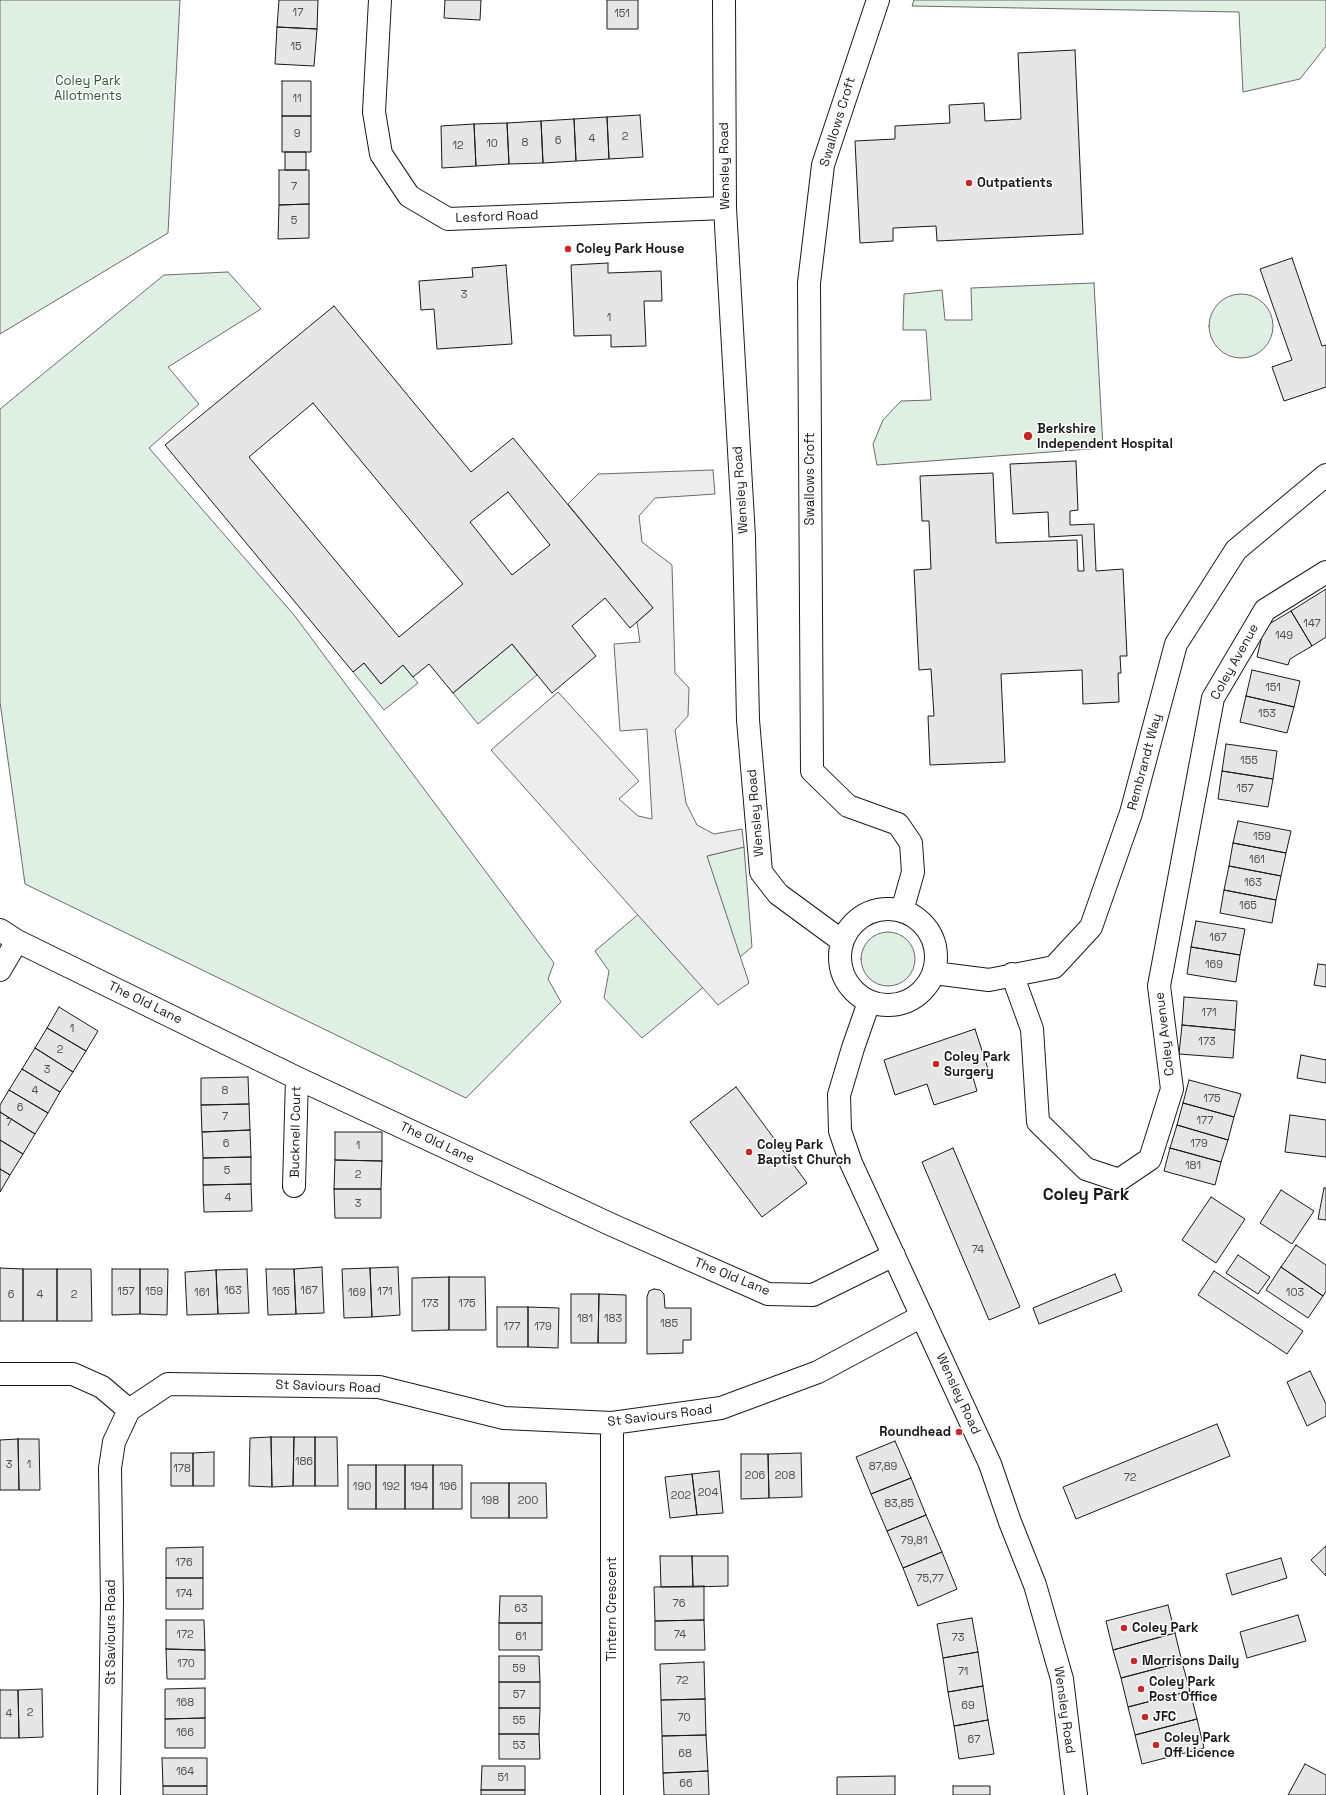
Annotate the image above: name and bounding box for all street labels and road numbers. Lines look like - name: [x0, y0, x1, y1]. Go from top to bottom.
- street label: Swallows Croft: [817, 75, 859, 169]
- street label: Wensley Road: [716, 122, 734, 210]
- street label: Lesford Road: [455, 208, 539, 226]
- street label: Swallows Croft: [802, 433, 818, 525]
- street label: Wensley Road: [730, 446, 752, 534]
- street label: Coley Avenue: [1208, 621, 1262, 703]
- street label: Rembrandt Way: [1125, 712, 1165, 812]
- street label: Wensley Road: [744, 769, 768, 857]
- street label: The Old Lane: [105, 978, 185, 1028]
- street label: Coley Avenue: [1152, 991, 1178, 1077]
- street label: Bucknell Court: [287, 1086, 305, 1178]
- street label: The Old Lane: [397, 1119, 477, 1167]
- street label: The Old Lane: [692, 1255, 772, 1299]
- street label: Wensley Road: [932, 1351, 984, 1437]
- street label: St Saviours Road: [275, 1377, 381, 1397]
- street label: St Saviours Road: [607, 1402, 713, 1430]
- street label: Tintern Crescent: [604, 1557, 620, 1661]
- street label: St Saviours Road: [103, 1579, 119, 1685]
- street label: Wensley Road: [1050, 1665, 1078, 1755]

